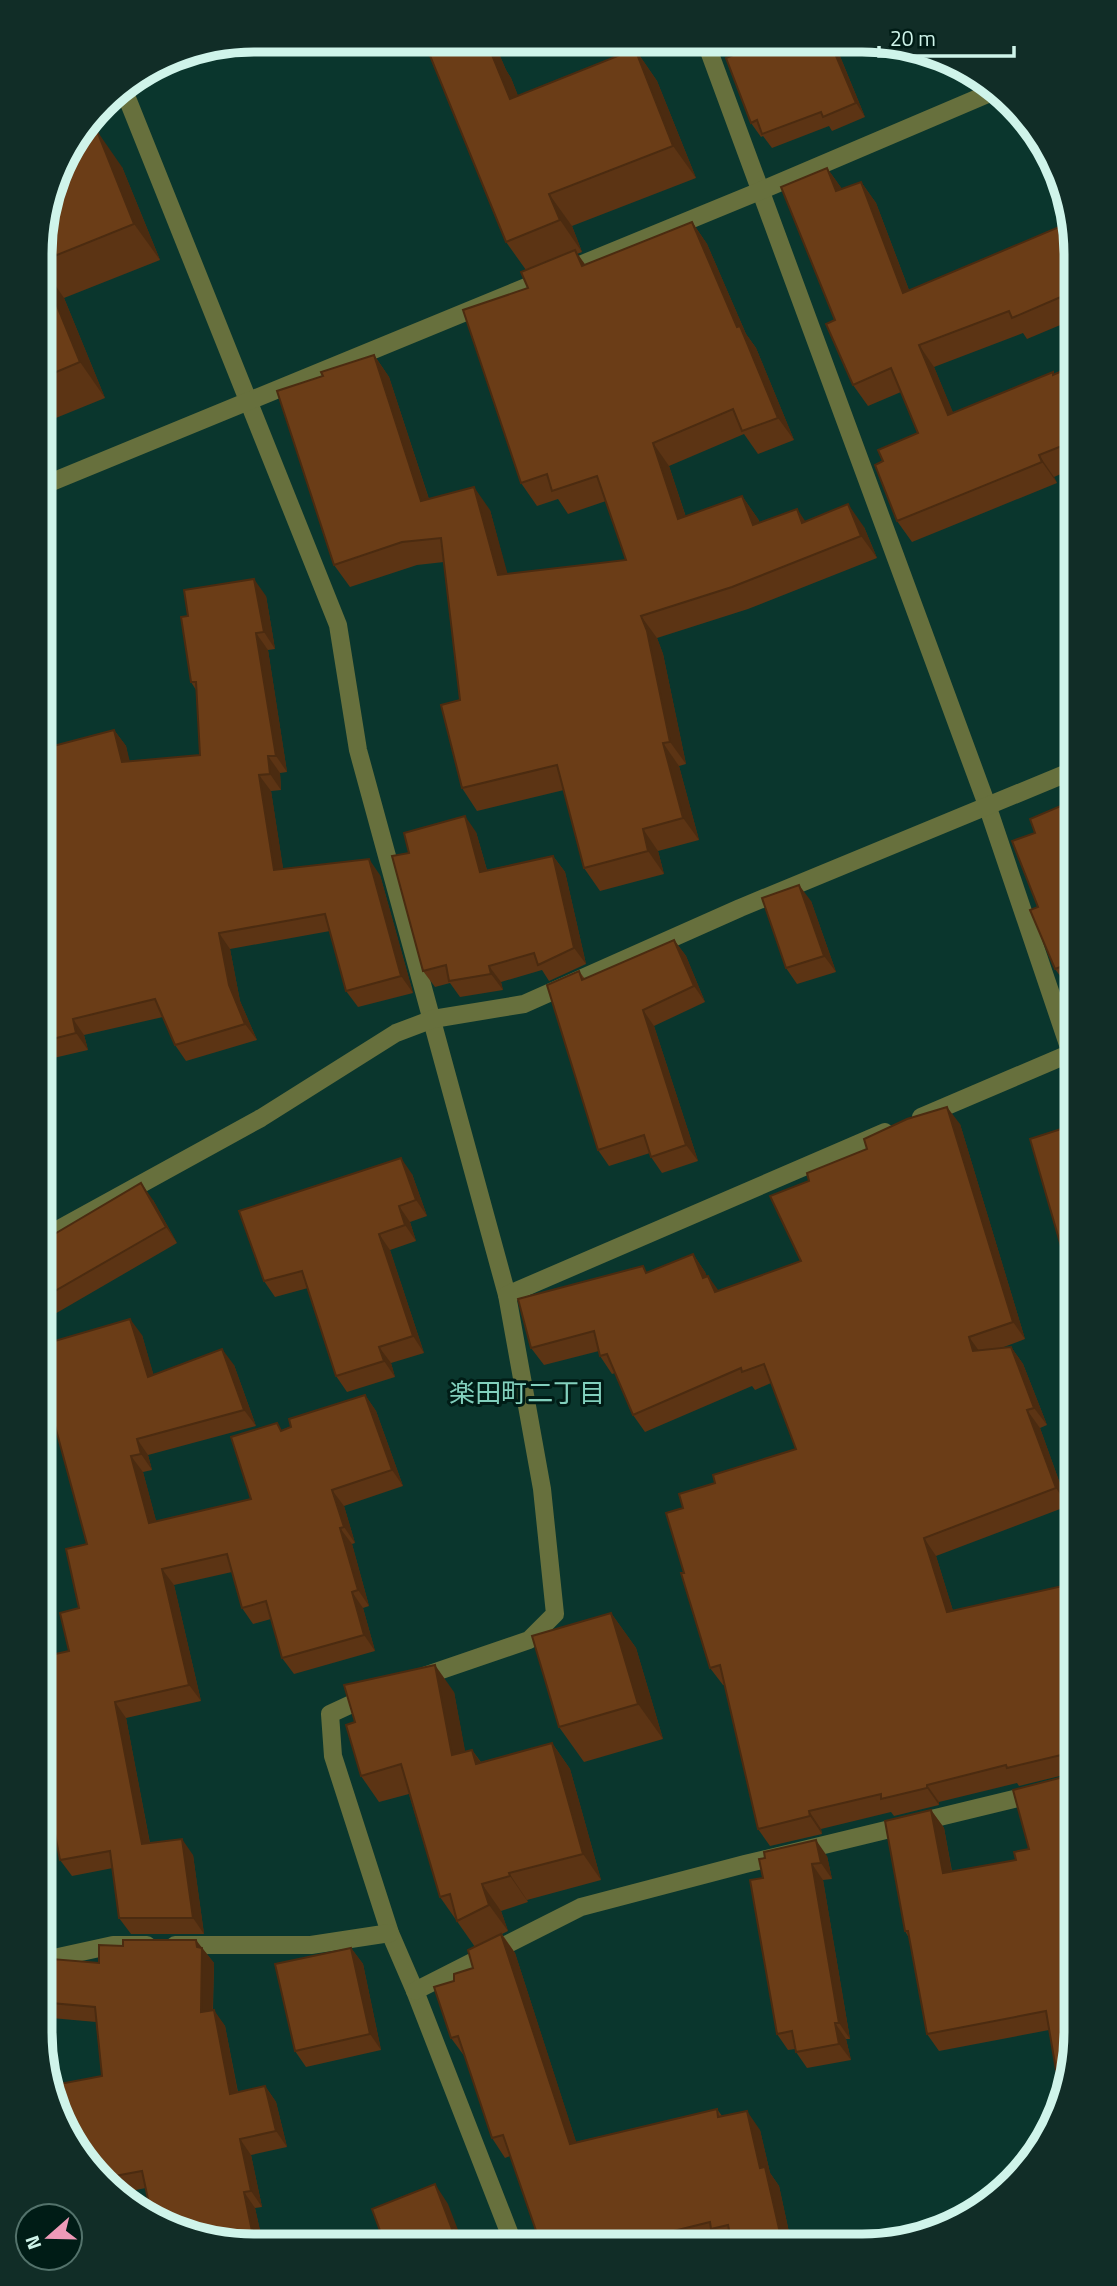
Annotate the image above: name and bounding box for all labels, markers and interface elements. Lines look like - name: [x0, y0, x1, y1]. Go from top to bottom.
- scale bar: [879, 14, 1014, 58]
- text: 20 m: [890, 22, 936, 54]
- district label: 楽田町二丁目: [449, 1373, 605, 1412]
- north arrow: [14, 2202, 84, 2272]
- text: N: [17, 2232, 48, 2254]

